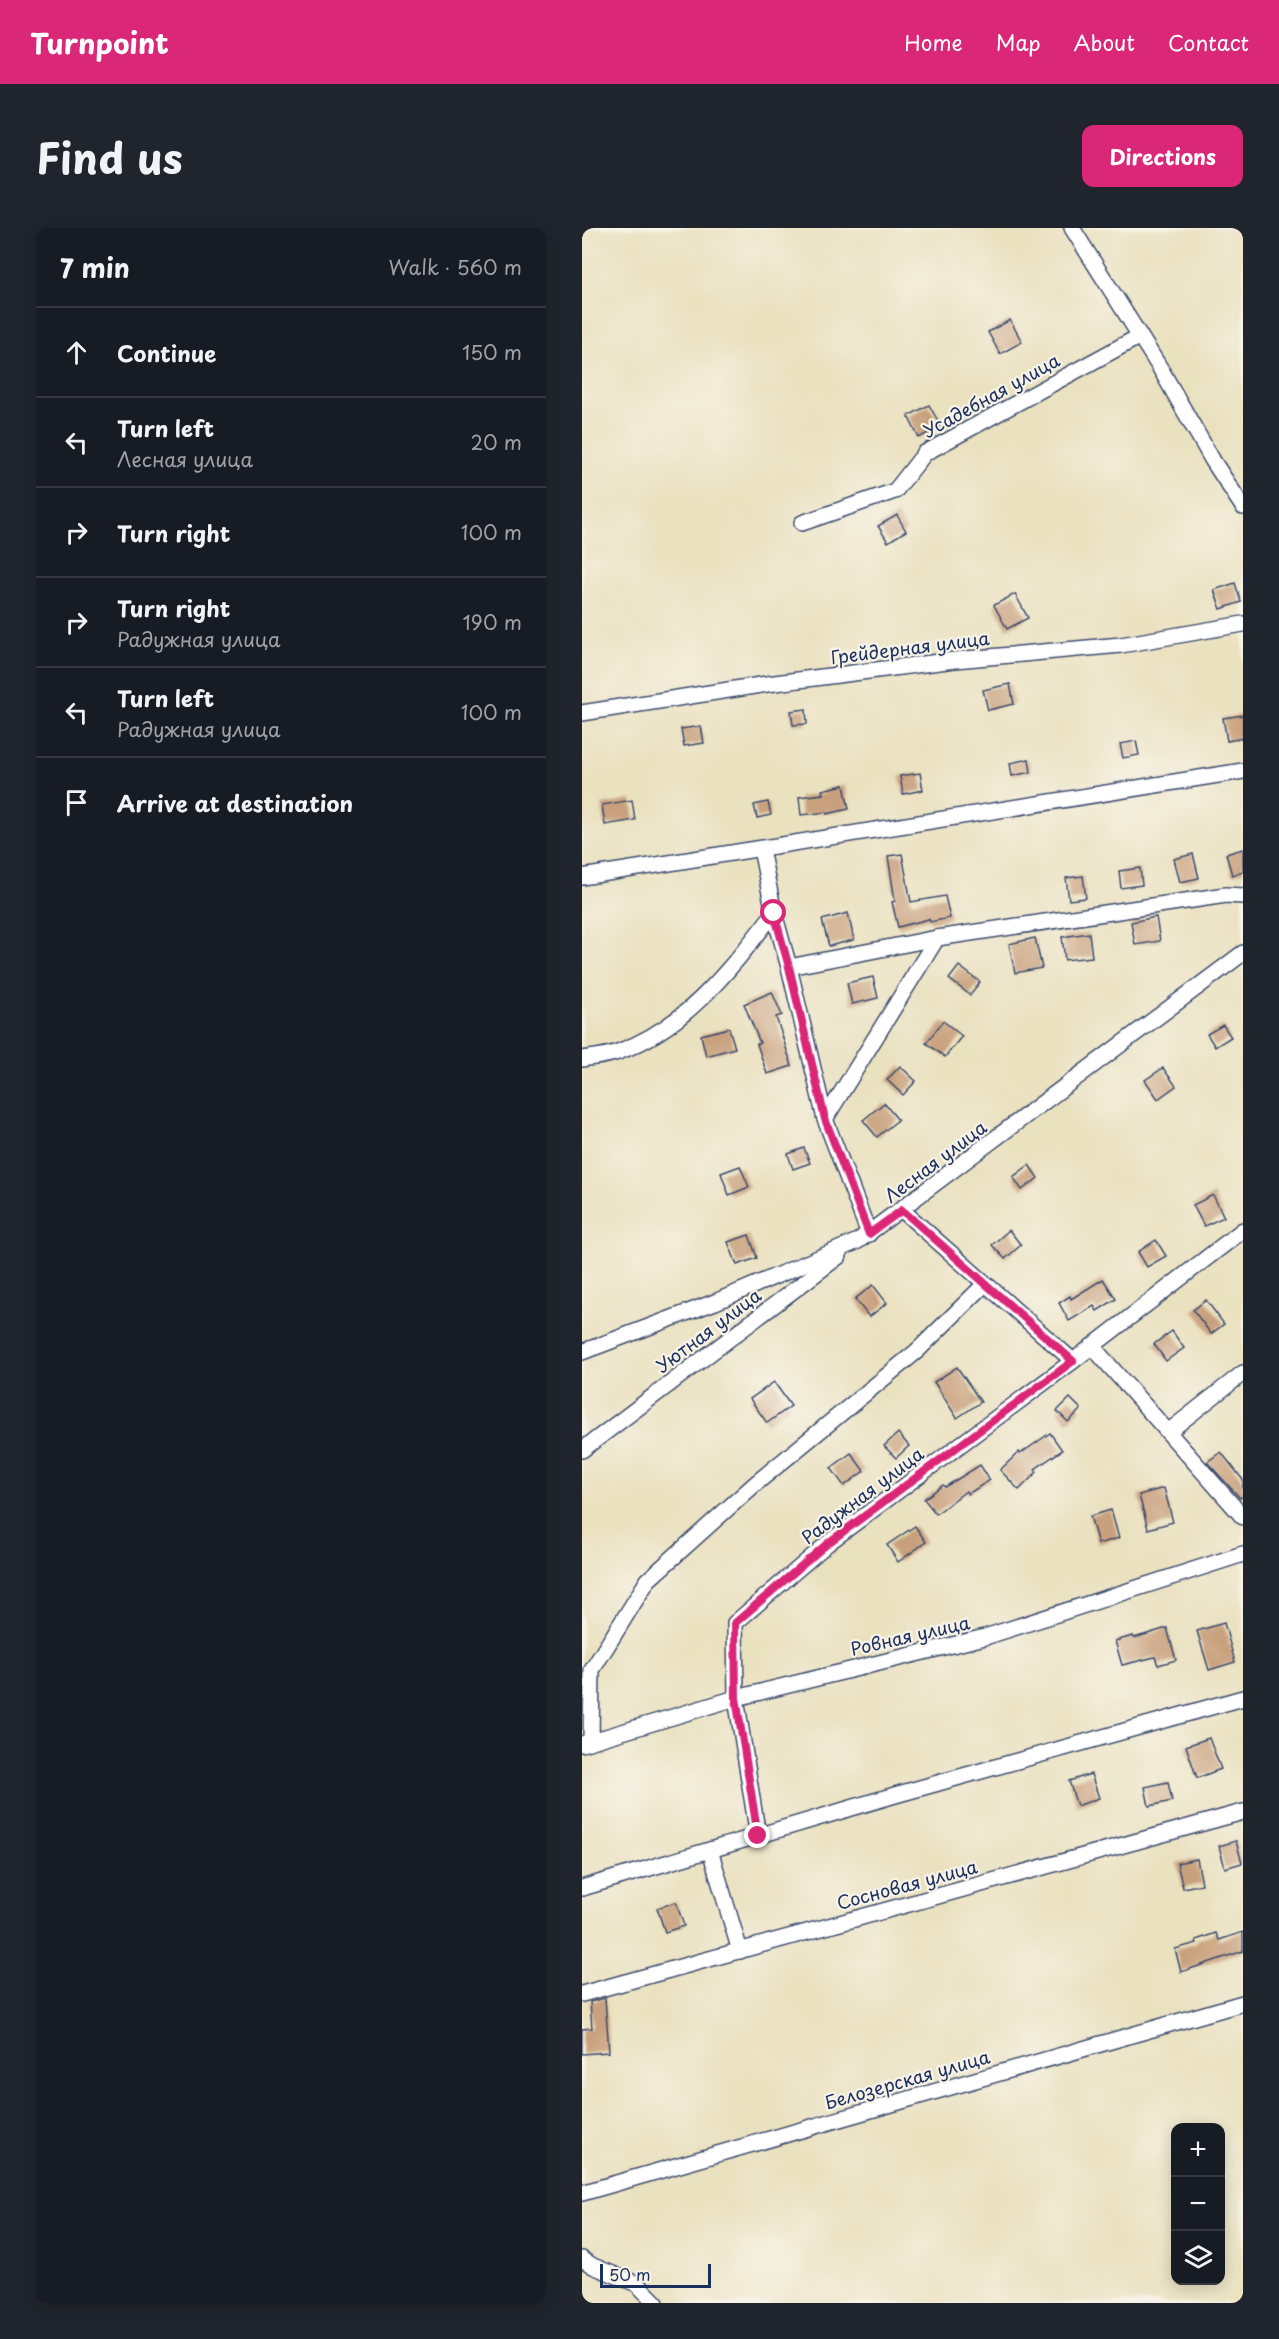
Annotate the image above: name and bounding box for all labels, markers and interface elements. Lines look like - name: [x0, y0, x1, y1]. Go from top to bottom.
- text: Turnpoint: [30, 21, 169, 64]
- text: Home: [904, 26, 963, 58]
- text: Map: [996, 26, 1041, 58]
- text: About: [1074, 26, 1135, 58]
- text: Contact: [1168, 26, 1249, 58]
- text: Find us: [36, 125, 183, 188]
- button: Directions: [1082, 125, 1243, 187]
- text: 7 min: [60, 248, 130, 287]
- text: Walk · 560 m: [388, 252, 522, 282]
- icon: ahead: [60, 336, 93, 369]
- text: Continue: [117, 336, 216, 369]
- text: 150 m: [462, 337, 522, 367]
- street label: Усадебная улица: [918, 346, 1065, 444]
- text: Turn left: [117, 411, 214, 444]
- icon: left: [60, 426, 93, 459]
- text: 20 m: [470, 427, 522, 457]
- text: Лесная улица: [117, 444, 253, 474]
- icon: right: [60, 516, 93, 549]
- text: Turn right: [117, 516, 230, 549]
- text: 100 m: [461, 517, 522, 547]
- text: Turn right: [117, 591, 230, 624]
- icon: right: [60, 606, 93, 639]
- text: 190 m: [463, 607, 522, 637]
- text: Радужная улица: [117, 624, 281, 654]
- street label: Грейдерная улица: [829, 624, 992, 670]
- text: Turn left: [117, 681, 214, 714]
- icon: left: [60, 696, 93, 729]
- text: 100 m: [461, 697, 522, 727]
- text: Радужная улица: [117, 714, 281, 744]
- icon: arrive: [60, 786, 93, 819]
- text: Arrive at destination: [117, 786, 353, 819]
- route start: [760, 899, 786, 925]
- street label: Лесная улица: [878, 1113, 993, 1209]
- street label: Уютная улица: [650, 1281, 767, 1379]
- street label: Радужная улица: [795, 1439, 929, 1550]
- street label: Ровная улица: [848, 1608, 973, 1662]
- route end: [744, 1822, 770, 1848]
- street label: Сосновая улица: [834, 1852, 981, 1916]
- street label: Белозерская улица: [821, 2042, 993, 2116]
- map controls: [1171, 2123, 1225, 2285]
- button: +: [1171, 2123, 1225, 2177]
- button: −: [1171, 2177, 1225, 2231]
- button: layers: [1171, 2231, 1225, 2285]
- scale bar: [600, 2261, 711, 2288]
- text: 50 m: [609, 2262, 650, 2286]

